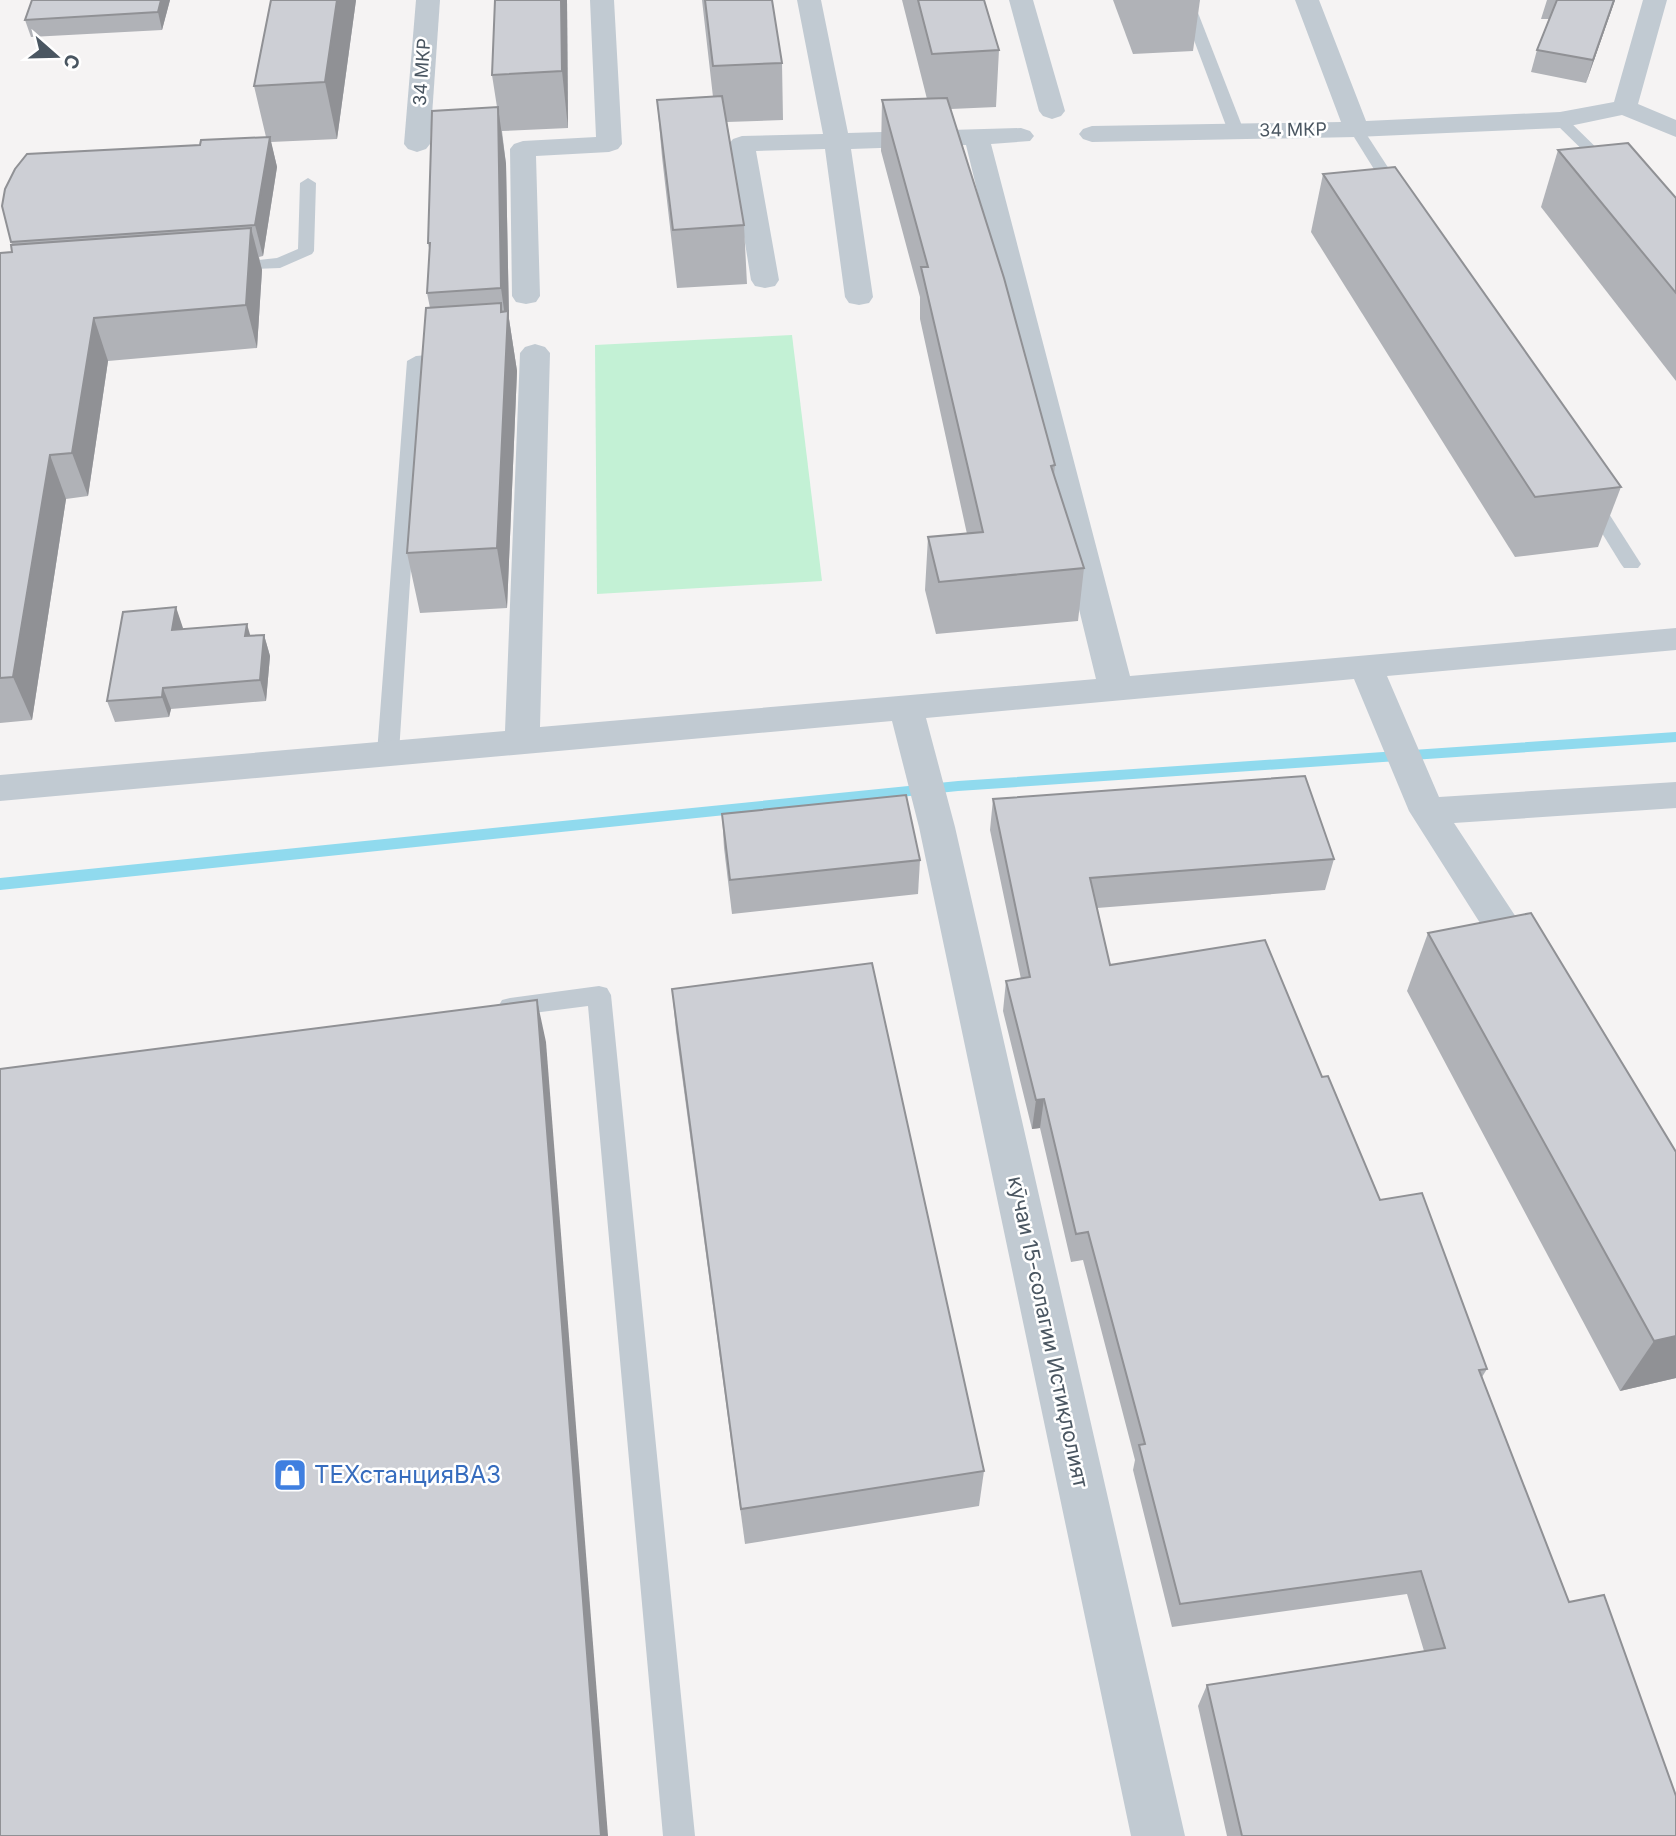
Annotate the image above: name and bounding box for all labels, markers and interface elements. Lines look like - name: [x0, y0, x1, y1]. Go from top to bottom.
- north arrow: [21, 21, 91, 91]
- street label: 34 МКР: [409, 37, 434, 106]
- text: С: [58, 51, 85, 72]
- street label: 34 МКР: [1259, 118, 1327, 141]
- street label: кӯчаи 15-солагии Истиқлолият: [1003, 1174, 1094, 1490]
- shop icon: ТЕХстанцияВАЗ: [271, 1456, 309, 1494]
- place label: ТЕХстанцияВАЗ: [314, 1460, 501, 1489]

